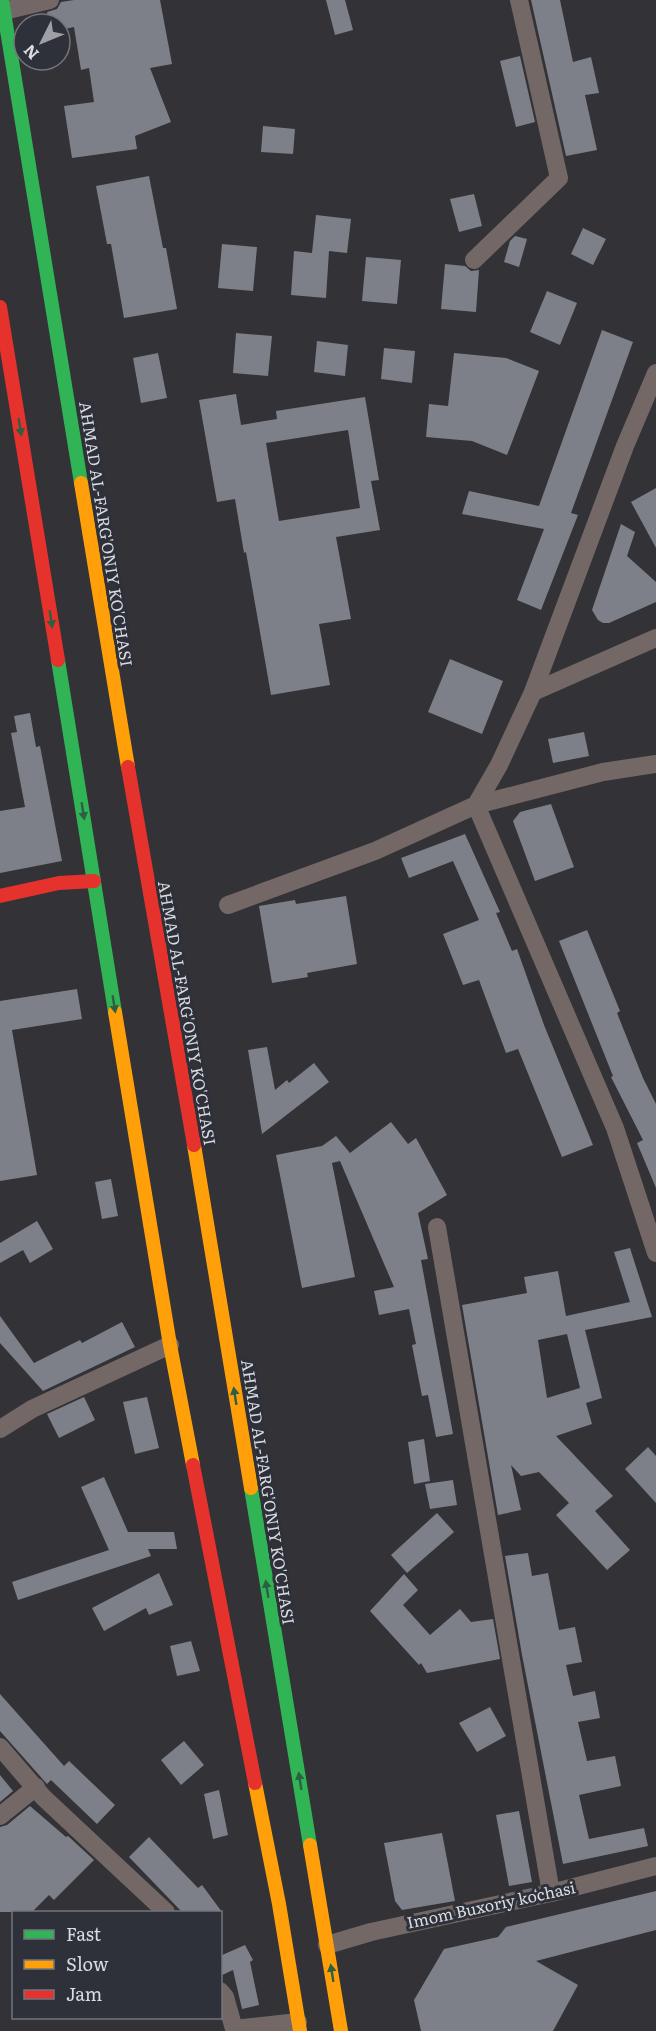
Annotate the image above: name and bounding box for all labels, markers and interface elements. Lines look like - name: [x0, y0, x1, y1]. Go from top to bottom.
- north arrow: [12, 12, 72, 72]
- text: N: [17, 40, 44, 66]
- street label: AHMAD AL-FARG'ONIY KO'CHASI: [74, 399, 140, 668]
- one-way arrow: [15, 417, 24, 436]
- one-way arrow: [47, 610, 56, 629]
- one-way arrow: [78, 802, 87, 821]
- street label: AHMAD AL-FARG'ONIY KO'CHASI: [153, 879, 223, 1147]
- one-way arrow: [110, 995, 119, 1014]
- street label: AHMAD AL-FARG'ONIY KO'CHASI: [236, 1357, 302, 1626]
- one-way arrow: [231, 1387, 240, 1406]
- one-way arrow: [263, 1579, 272, 1598]
- one-way arrow: [295, 1771, 304, 1790]
- street label: Imom Buxoriy koʻchasi: [404, 1874, 577, 1934]
- legend: [12, 1911, 222, 2019]
- text: Fast: [66, 1920, 102, 1947]
- text: Slow: [66, 1950, 109, 1977]
- one-way arrow: [327, 1964, 336, 1983]
- text: Jam: [66, 1980, 102, 2007]

